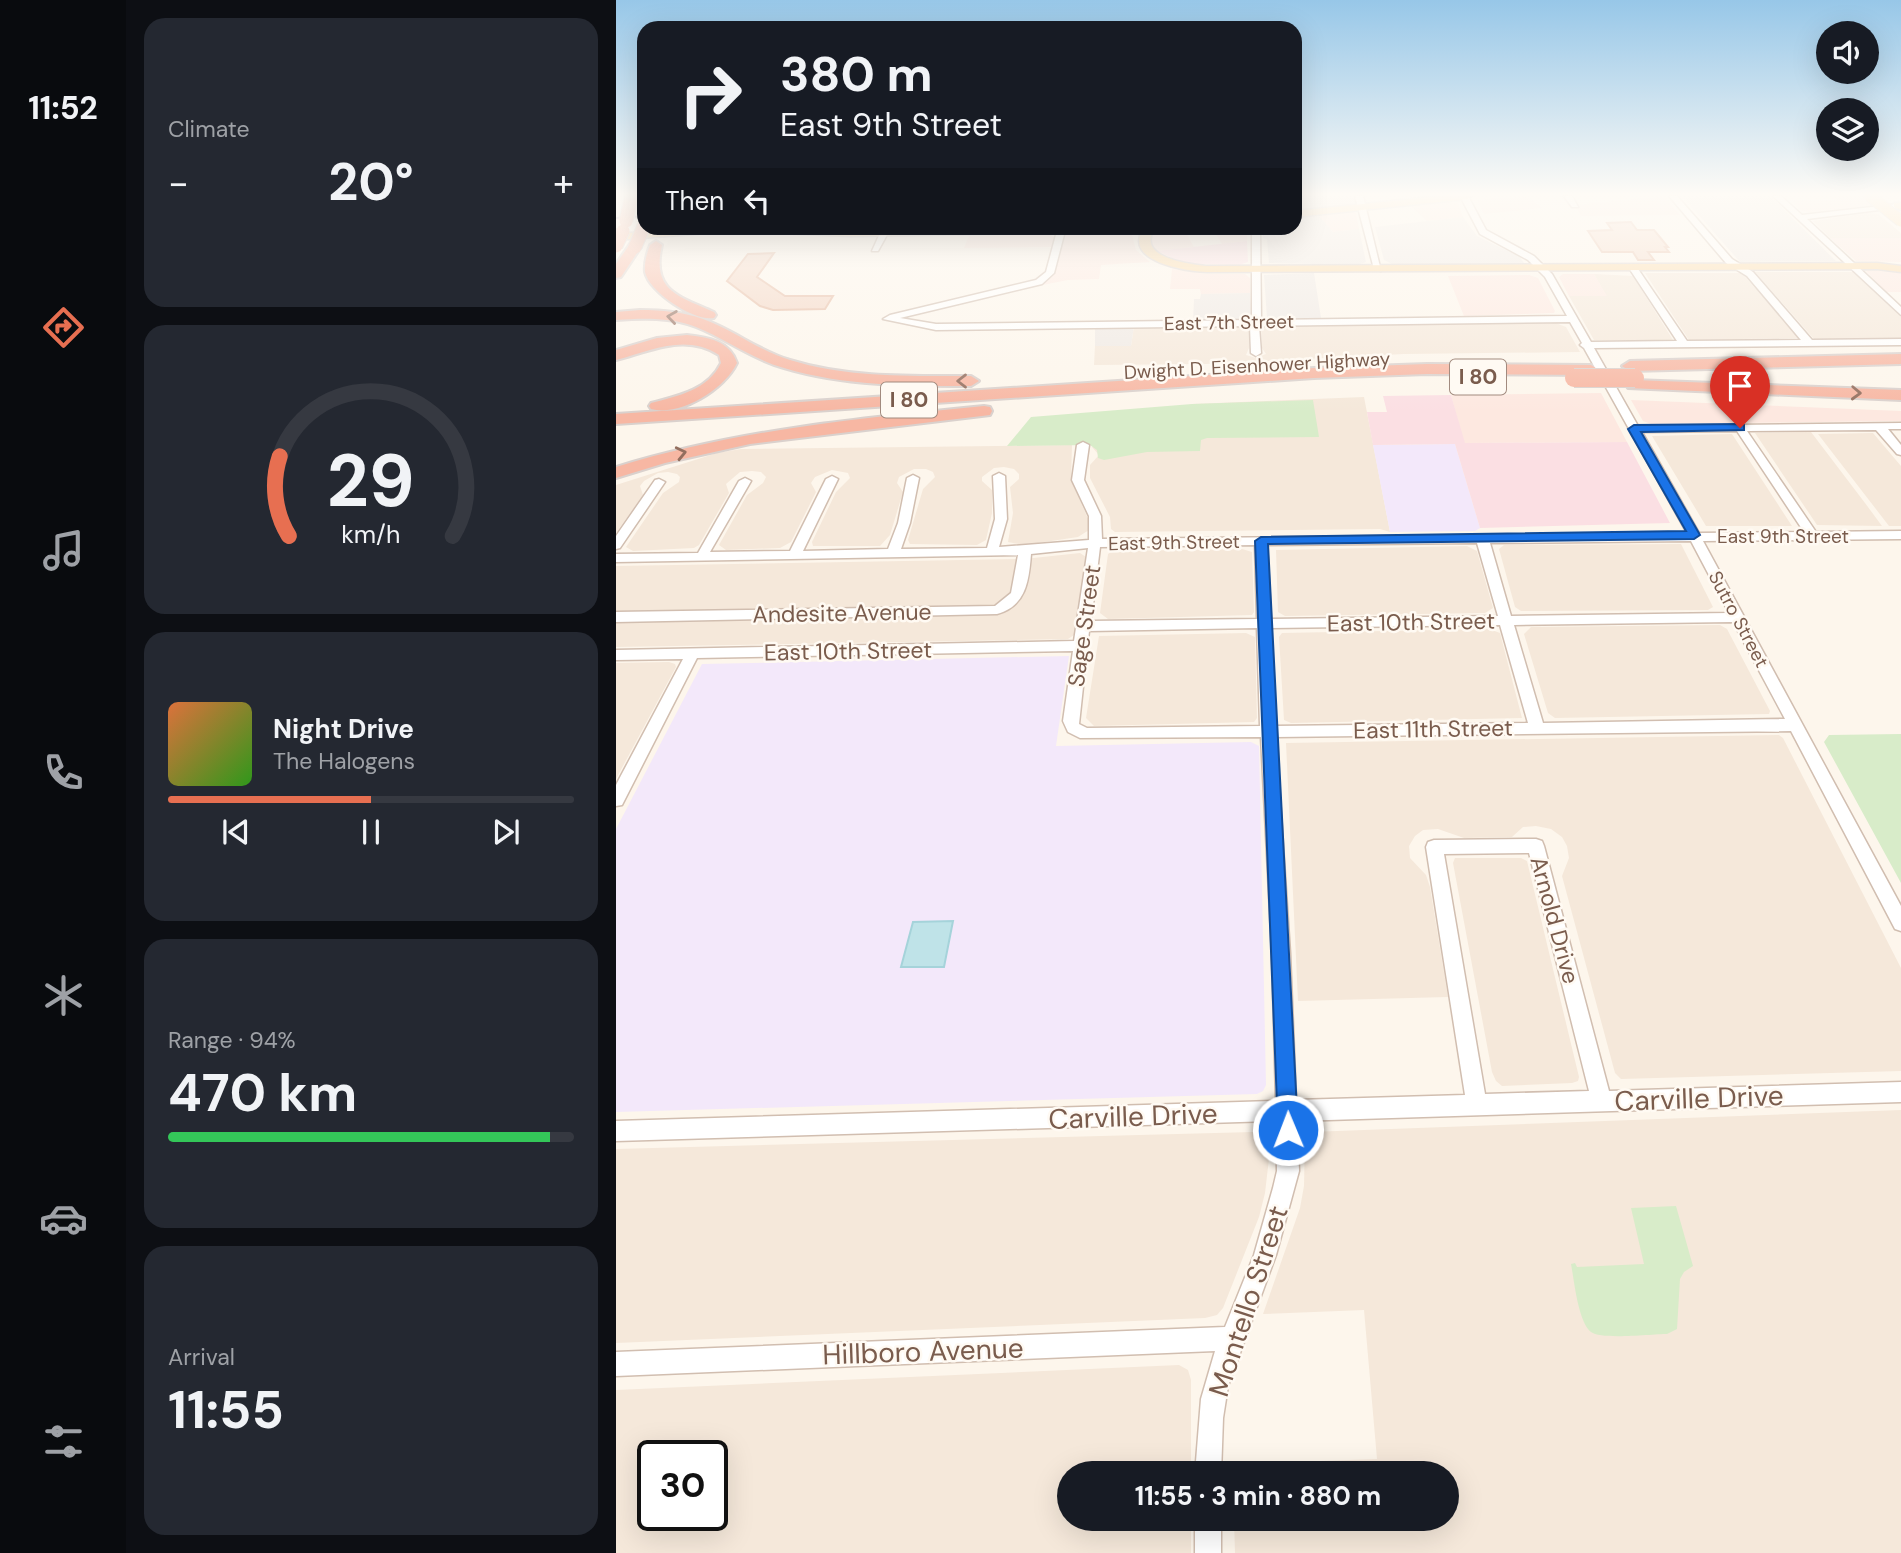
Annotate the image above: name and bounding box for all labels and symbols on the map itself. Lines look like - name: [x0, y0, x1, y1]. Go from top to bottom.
- street label: East 7th Street: [1164, 309, 1294, 336]
- one-way arrow: [666, 310, 678, 325]
- street label: Dwight D. Eisenhower Highway: [1123, 346, 1391, 385]
- pin: [1710, 356, 1770, 428]
- road number: I 80: [1450, 360, 1506, 394]
- one-way arrow: [957, 373, 967, 389]
- road number: I 80: [881, 382, 937, 418]
- one-way arrow: [1851, 385, 1862, 400]
- one-way arrow: [675, 447, 687, 462]
- street label: East 9th Street: [1717, 524, 1849, 549]
- street label: East 9th Street: [1108, 529, 1240, 556]
- street label: Sage Street: [1061, 563, 1107, 689]
- street label: Sutro Street: [1703, 566, 1775, 672]
- street label: Andesite Avenue: [752, 596, 932, 630]
- street label: East 10th Street: [1327, 606, 1495, 638]
- street label: East 10th Street: [764, 635, 932, 667]
- street label: East 11th Street: [1353, 713, 1513, 745]
- street label: Arnold Drive: [1524, 853, 1586, 987]
- street label: Carville Drive: [1614, 1077, 1784, 1120]
- position arrow: [1251, 1093, 1325, 1167]
- street label: Carville Drive: [1048, 1095, 1218, 1138]
- street label: Montello Street: [1200, 1201, 1297, 1401]
- street label: Hillboro Avenue: [822, 1329, 1024, 1374]
- speed limit sign: 30: [637, 1440, 728, 1531]

